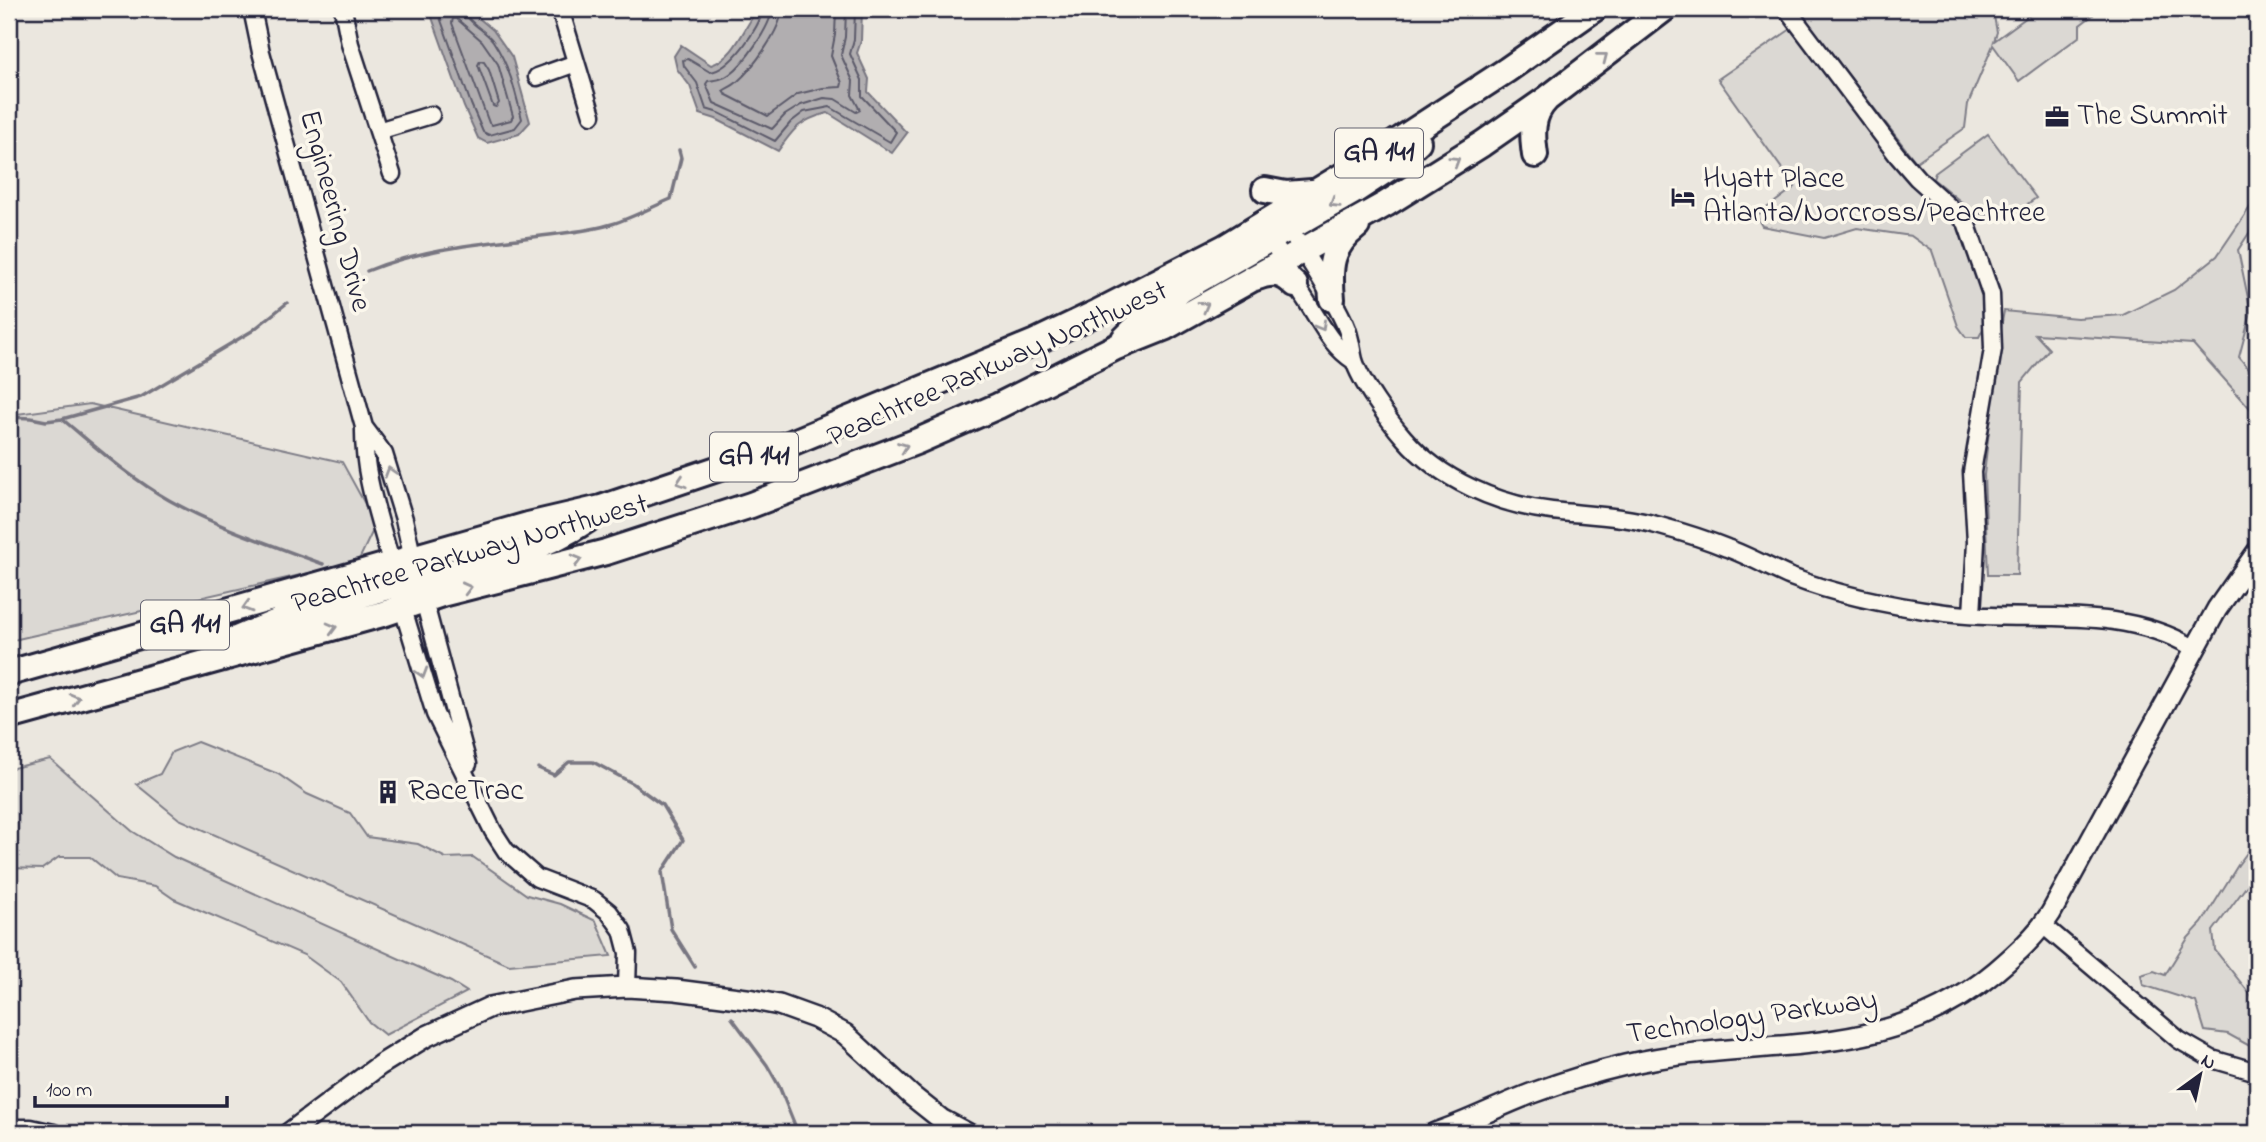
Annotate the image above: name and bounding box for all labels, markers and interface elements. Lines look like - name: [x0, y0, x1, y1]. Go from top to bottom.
- one-way arrow: [1595, 52, 1607, 65]
- place label: The Summit: [2077, 95, 2228, 139]
- office icon: The Summit: [2043, 103, 2071, 131]
- street label: Engineering Drive: [286, 105, 382, 317]
- road number: GA 141: [1335, 128, 1423, 178]
- one-way arrow: [1447, 157, 1460, 170]
- place label: Hyatt Place Atlanta/Norcross/Peachtree: [1703, 158, 2046, 236]
- hotel icon: Hyatt Place Atlanta/Norcross/Peachtree: [1669, 183, 1697, 211]
- one-way arrow: [1329, 195, 1342, 208]
- street label: Peachtree Parkway Northwest: [821, 270, 1175, 460]
- one-way arrow: [1196, 301, 1209, 314]
- one-way arrow: [1313, 319, 1326, 331]
- road number: GA 141: [710, 433, 798, 482]
- one-way arrow: [896, 441, 908, 455]
- one-way arrow: [383, 467, 398, 479]
- one-way arrow: [675, 474, 687, 488]
- street label: Peachtree Parkway Northwest: [287, 483, 653, 627]
- one-way arrow: [571, 553, 583, 568]
- one-way arrow: [461, 582, 473, 596]
- one-way arrow: [241, 598, 253, 613]
- road number: GA 141: [141, 600, 229, 650]
- one-way arrow: [326, 622, 338, 636]
- one-way arrow: [413, 667, 428, 679]
- one-way arrow: [68, 693, 80, 707]
- place label: RaceTrac: [408, 770, 524, 814]
- building icon: RaceTrac: [374, 778, 402, 806]
- street label: Technology Parkway: [1624, 979, 1880, 1057]
- north arrow: [2164, 1040, 2234, 1110]
- text: N: [2195, 1048, 2221, 1078]
- scale bar: [35, 1065, 228, 1109]
- text: 100 m: [46, 1076, 92, 1106]

